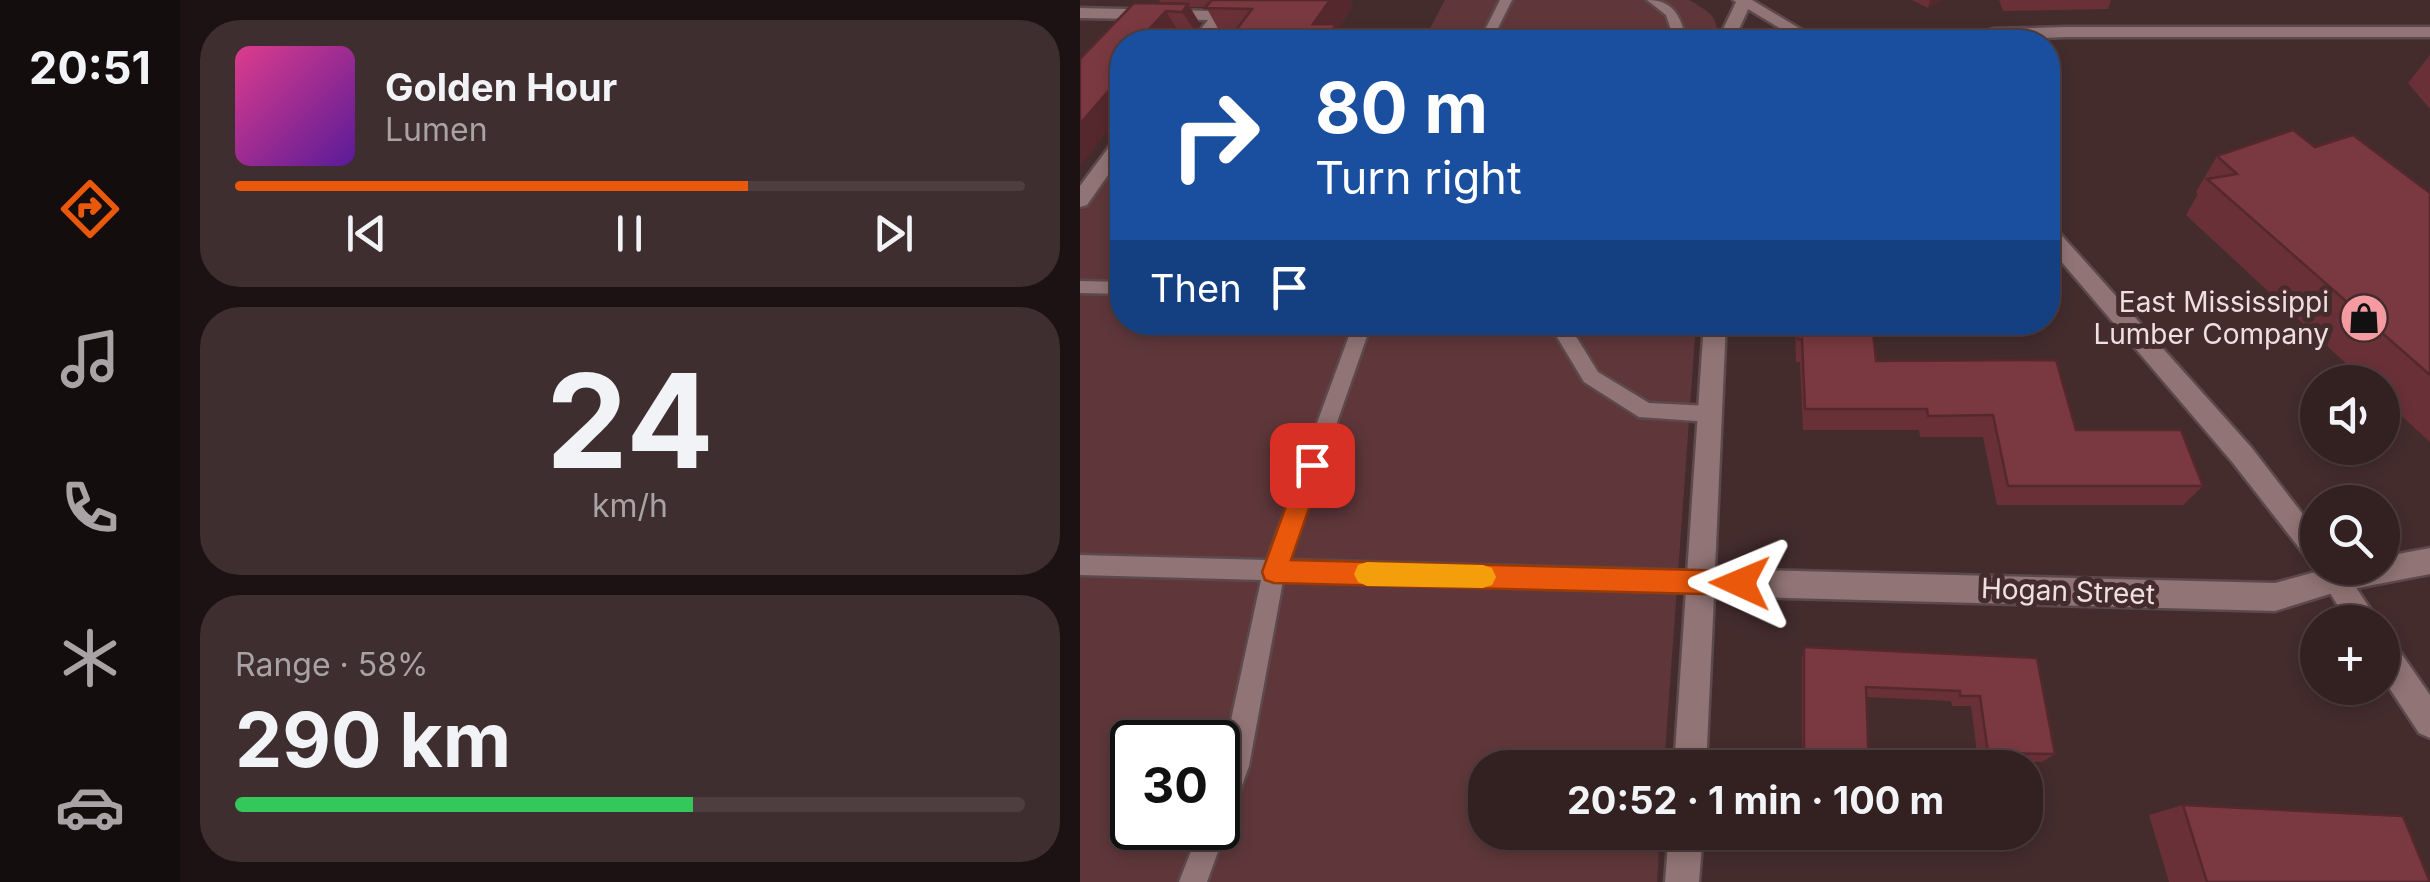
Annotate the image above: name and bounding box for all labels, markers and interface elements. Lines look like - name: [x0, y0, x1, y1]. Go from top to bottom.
- text: 20:51: [29, 40, 151, 95]
- text: Golden Hour: [385, 64, 617, 110]
- text: 80 m: [1315, 65, 1488, 150]
- icon: right: [1150, 70, 1280, 200]
- text: Lumen: [385, 110, 488, 149]
- text: Turn right: [1315, 150, 1522, 205]
- icon: directions: [55, 174, 125, 244]
- icon: previous: [339, 206, 394, 261]
- icon: pause: [602, 206, 657, 261]
- icon: next: [866, 206, 921, 261]
- icon: arrive: [1262, 260, 1317, 315]
- text: Then: [1150, 265, 1242, 311]
- place label: East Mississippi Lumber Company: [2093, 285, 2329, 351]
- shop icon: East Mississippi Lumber Company: [2338, 292, 2390, 344]
- icon: music: [55, 324, 125, 394]
- text: 24: [546, 342, 714, 499]
- map controls: [2300, 365, 2400, 705]
- button: sound: [2300, 365, 2400, 465]
- pin: [1270, 423, 1355, 508]
- icon: arrive: [1285, 438, 1340, 493]
- icon: phone: [55, 473, 125, 543]
- button: search: [2300, 485, 2400, 585]
- text: km/h: [592, 486, 668, 525]
- position arrow: [1688, 531, 1792, 635]
- street label: Hogan Street: [1980, 571, 2156, 611]
- button: +: [2300, 605, 2400, 705]
- icon: climate: [55, 623, 125, 693]
- text: Range · 58%: [235, 645, 428, 684]
- text: 290 km: [235, 694, 511, 785]
- speed limit sign: 30: [1110, 720, 1240, 850]
- icon: car: [55, 772, 125, 842]
- text: 20:52 · 1 min · 100 m: [1567, 777, 1944, 823]

